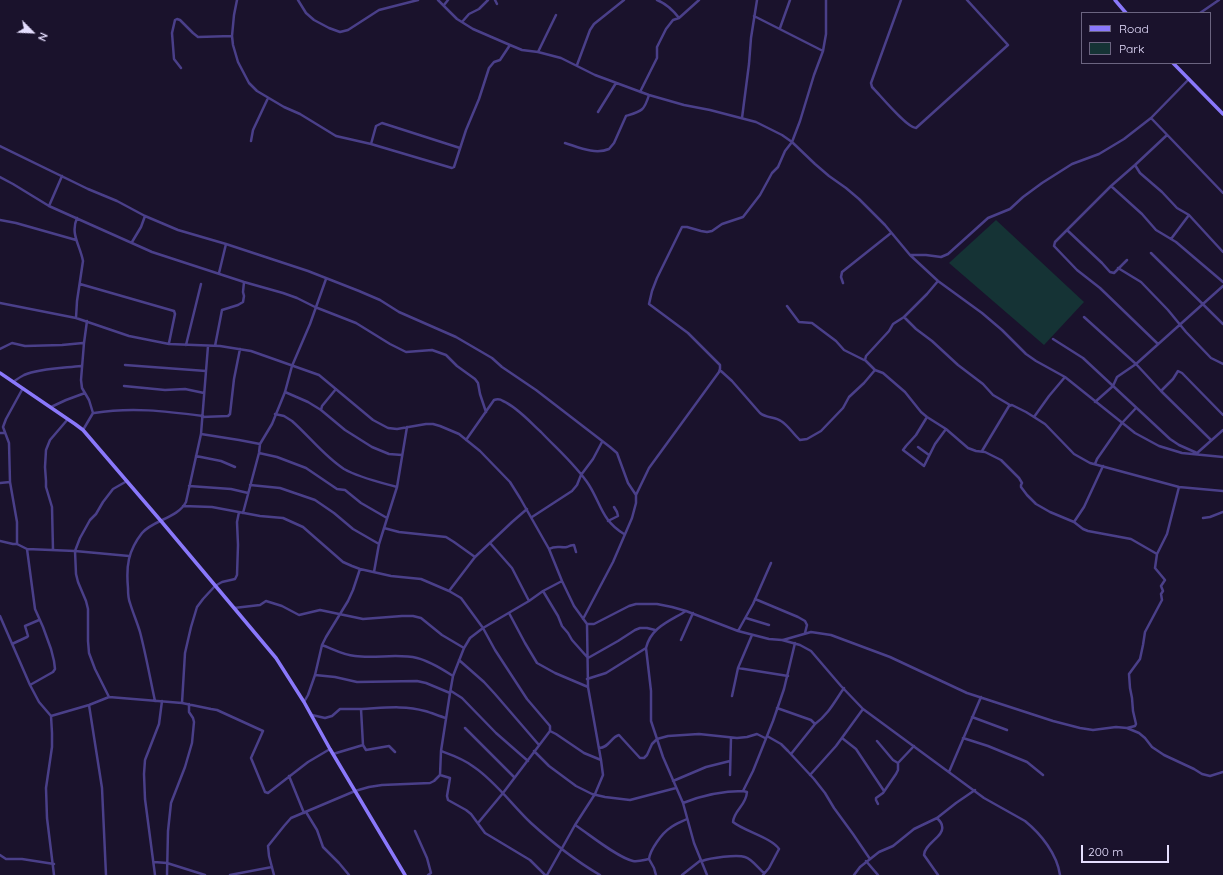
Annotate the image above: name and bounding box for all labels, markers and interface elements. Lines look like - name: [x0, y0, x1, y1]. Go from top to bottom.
- north arrow: [12, 12, 52, 52]
- legend: [1081, 12, 1211, 64]
- text: Road: [1119, 21, 1149, 36]
- text: N: [35, 30, 51, 43]
- text: Park: [1119, 41, 1144, 56]
- scale bar: [1083, 837, 1171, 863]
- text: 200 m: [1088, 844, 1123, 859]

